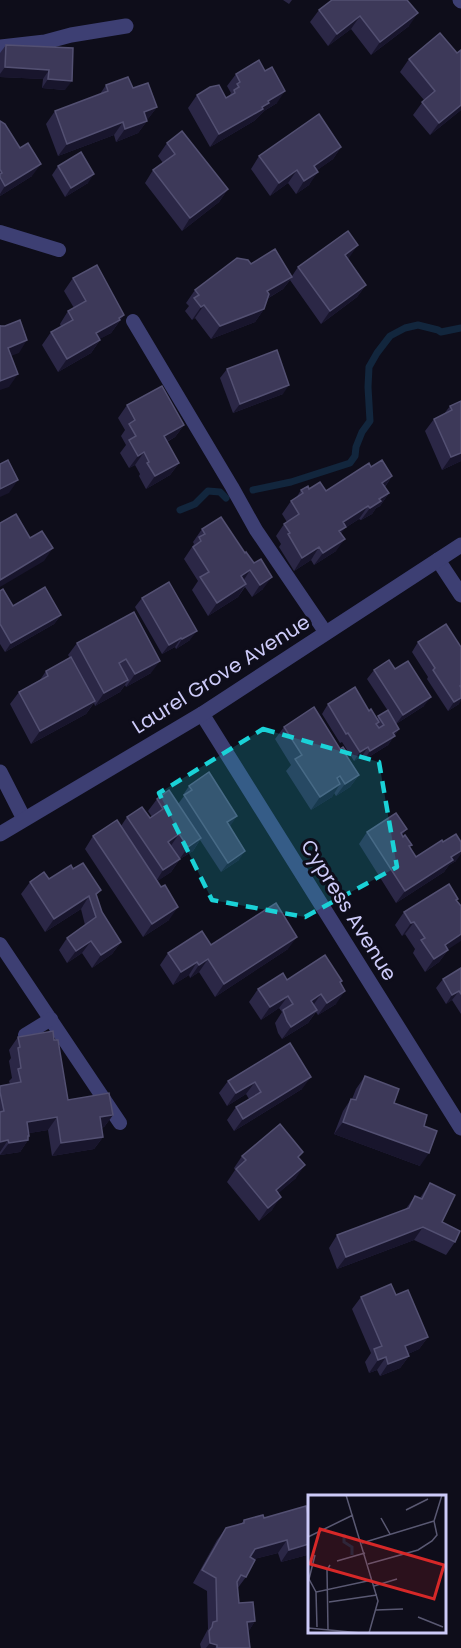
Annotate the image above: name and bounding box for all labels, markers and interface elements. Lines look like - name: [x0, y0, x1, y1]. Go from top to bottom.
- street label: Laurel Grove Avenue: [127, 608, 315, 740]
- street label: Cypress Avenue: [294, 834, 404, 986]
- inset map: [308, 1495, 446, 1633]

